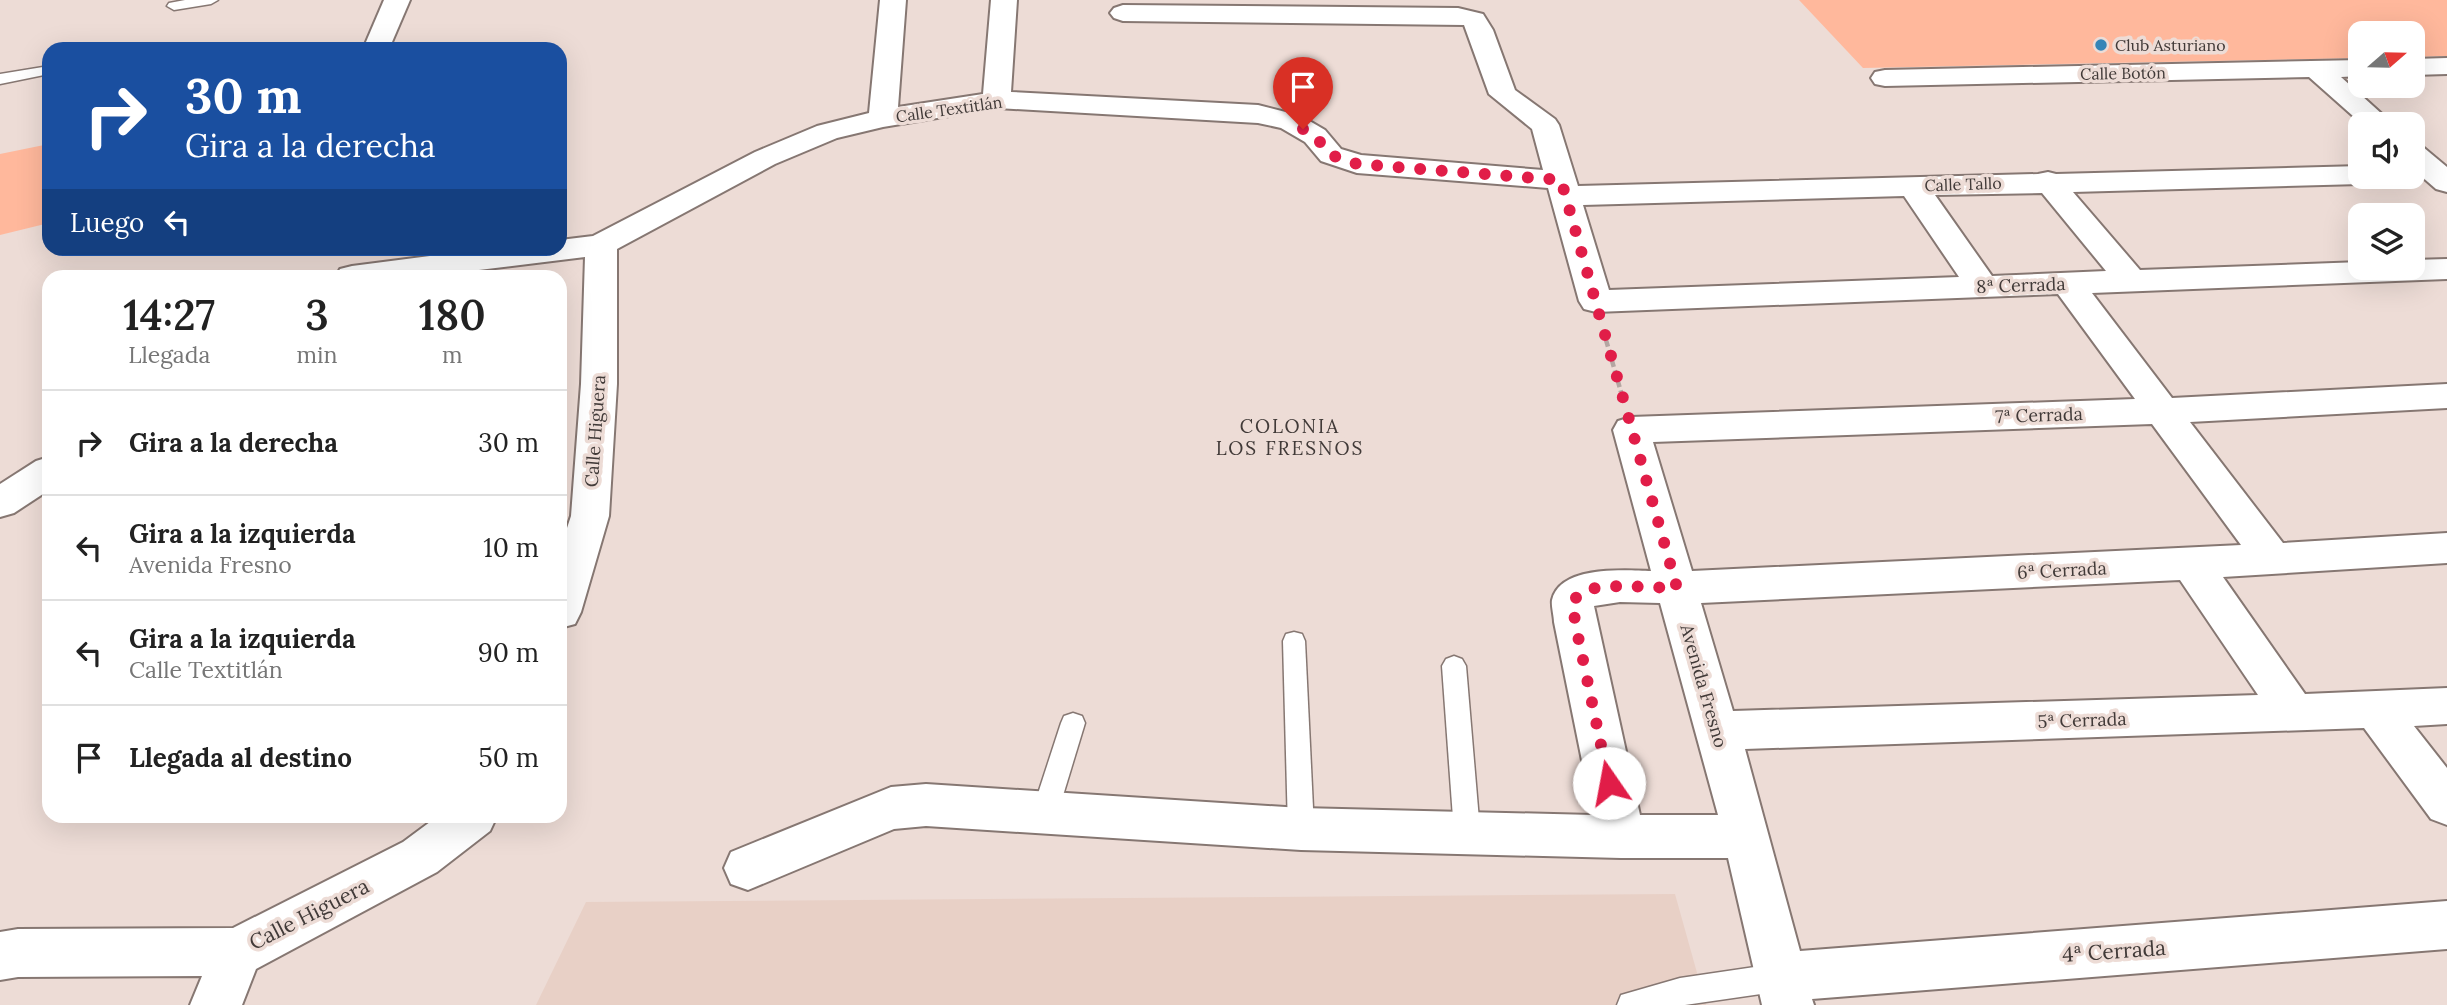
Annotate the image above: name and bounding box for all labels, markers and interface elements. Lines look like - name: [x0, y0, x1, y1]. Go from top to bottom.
- north arrow: [2348, 21, 2426, 98]
- map controls: [2348, 21, 2425, 280]
- place label: Club Asturiano: [2115, 35, 2226, 55]
- marker: Club Asturiano: [2093, 37, 2109, 53]
- pin: [1273, 57, 1333, 129]
- street label: Calle Botón: [2080, 62, 2166, 84]
- text: 30 m: [185, 64, 302, 126]
- icon: arrive: [1284, 68, 1322, 106]
- icon: right: [70, 70, 161, 161]
- street label: Calle Textitlán: [895, 92, 1004, 126]
- button: sound: [2348, 112, 2425, 189]
- text: Gira a la derecha: [185, 125, 435, 166]
- street label: Calle Tallo: [1924, 173, 2002, 195]
- icon: left: [158, 203, 196, 241]
- button: layers: [2348, 203, 2425, 280]
- text: Luego: [70, 206, 144, 239]
- street label: 8ª Cerrada: [1976, 272, 2066, 298]
- text: 14:27: [123, 288, 215, 342]
- text: 3: [305, 288, 329, 342]
- text: 180: [419, 288, 486, 342]
- text: Llegada: [128, 340, 210, 369]
- text: min: [296, 340, 337, 369]
- text: m: [442, 340, 463, 369]
- street label: Calle Higuera: [580, 374, 610, 488]
- street label: 7ª Cerrada: [1995, 402, 2083, 428]
- district label: COLONIA LOS FRESNOS: [1216, 414, 1364, 460]
- icon: right: [70, 424, 108, 462]
- text: Gira a la derecha: [129, 426, 338, 459]
- text: 30 m: [478, 426, 539, 459]
- text: Gira a la izquierda: [129, 517, 356, 550]
- icon: left: [70, 529, 108, 567]
- text: 10 m: [483, 531, 539, 564]
- text: Avenida Fresno: [129, 550, 292, 579]
- street label: 6ª Cerrada: [2017, 556, 2107, 584]
- street label: Avenida Fresno: [1675, 621, 1733, 750]
- text: Gira a la izquierda: [129, 622, 356, 655]
- icon: left: [70, 634, 108, 672]
- text: 90 m: [478, 636, 539, 669]
- text: Calle Textitlán: [129, 655, 283, 684]
- street label: 5ª Cerrada: [2037, 707, 2127, 733]
- icon: arrive: [70, 739, 108, 777]
- text: Llegada al destino: [129, 741, 352, 774]
- text: 50 m: [479, 741, 539, 774]
- position arrow: [1572, 746, 1646, 820]
- street label: Calle Higuera: [244, 872, 374, 956]
- street label: 4ª Cerrada: [2061, 934, 2167, 968]

